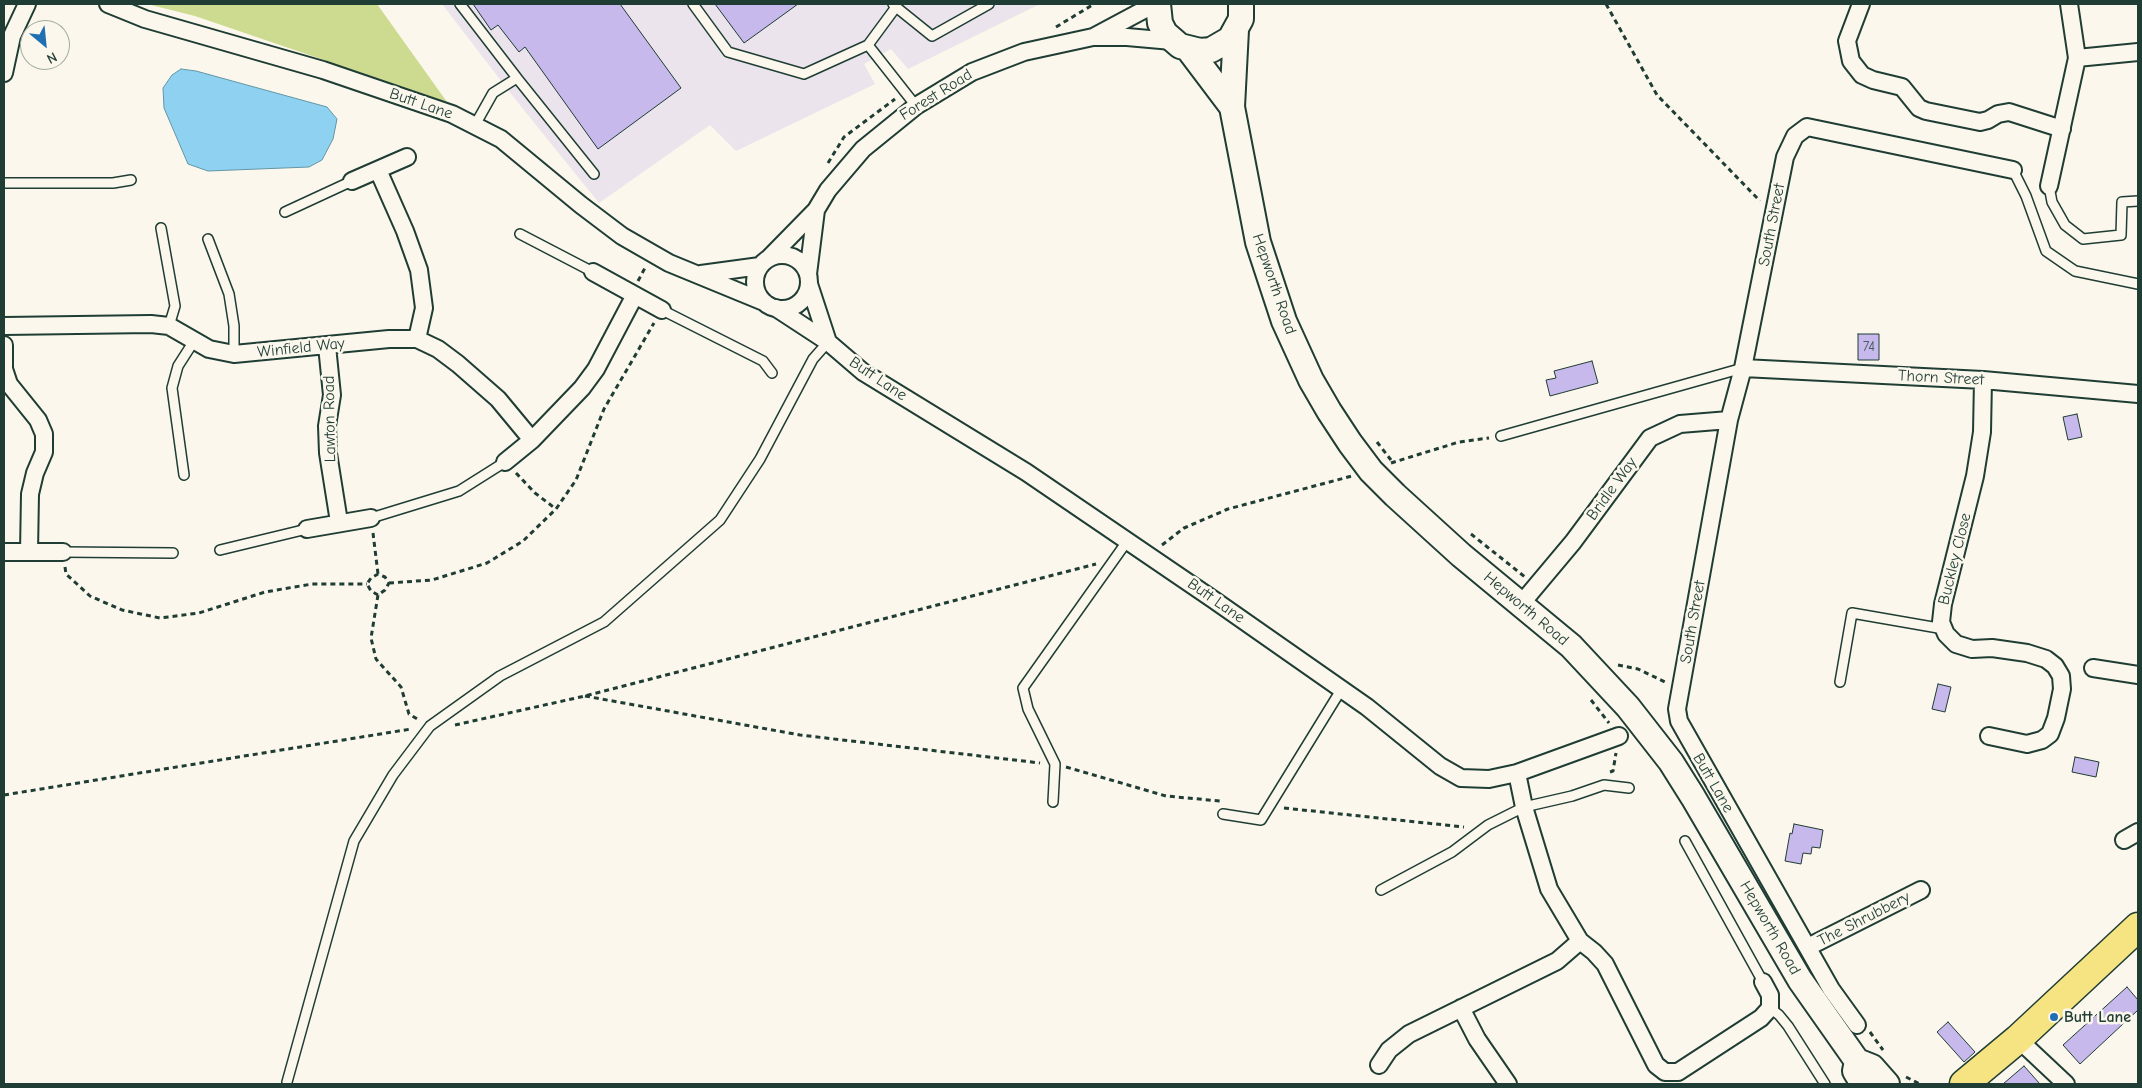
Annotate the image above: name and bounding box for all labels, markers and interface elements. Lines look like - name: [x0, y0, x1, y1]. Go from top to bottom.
- north arrow: [20, 20, 70, 70]
- text: N: [44, 48, 60, 67]
- street label: Forest Road: [896, 65, 976, 125]
- street label: Butt Lane: [387, 84, 455, 124]
- street label: South Street: [1755, 182, 1789, 268]
- street label: Hepworth Road: [1248, 231, 1300, 337]
- street label: Winfield Way: [256, 334, 346, 362]
- house number: 74: [1863, 339, 1875, 355]
- street label: Butt Lane: [846, 353, 910, 405]
- street label: Thorn Street: [1898, 366, 1984, 390]
- street label: Lawton Road: [320, 375, 340, 463]
- street label: Bridle Way: [1583, 454, 1641, 524]
- street label: Buckley Close: [1934, 511, 1976, 607]
- street label: Hepworth Road: [1480, 568, 1572, 650]
- street label: Butt Lane: [1184, 574, 1248, 628]
- street label: South Street: [1676, 579, 1710, 665]
- street label: Butt Lane: [1688, 750, 1738, 816]
- street label: Hepworth Road: [1735, 878, 1805, 978]
- street label: The Shrubbery: [1815, 888, 1913, 950]
- place label: Butt Lane: [2064, 1007, 2131, 1027]
- marker: Butt Lane: [2048, 1011, 2060, 1023]

